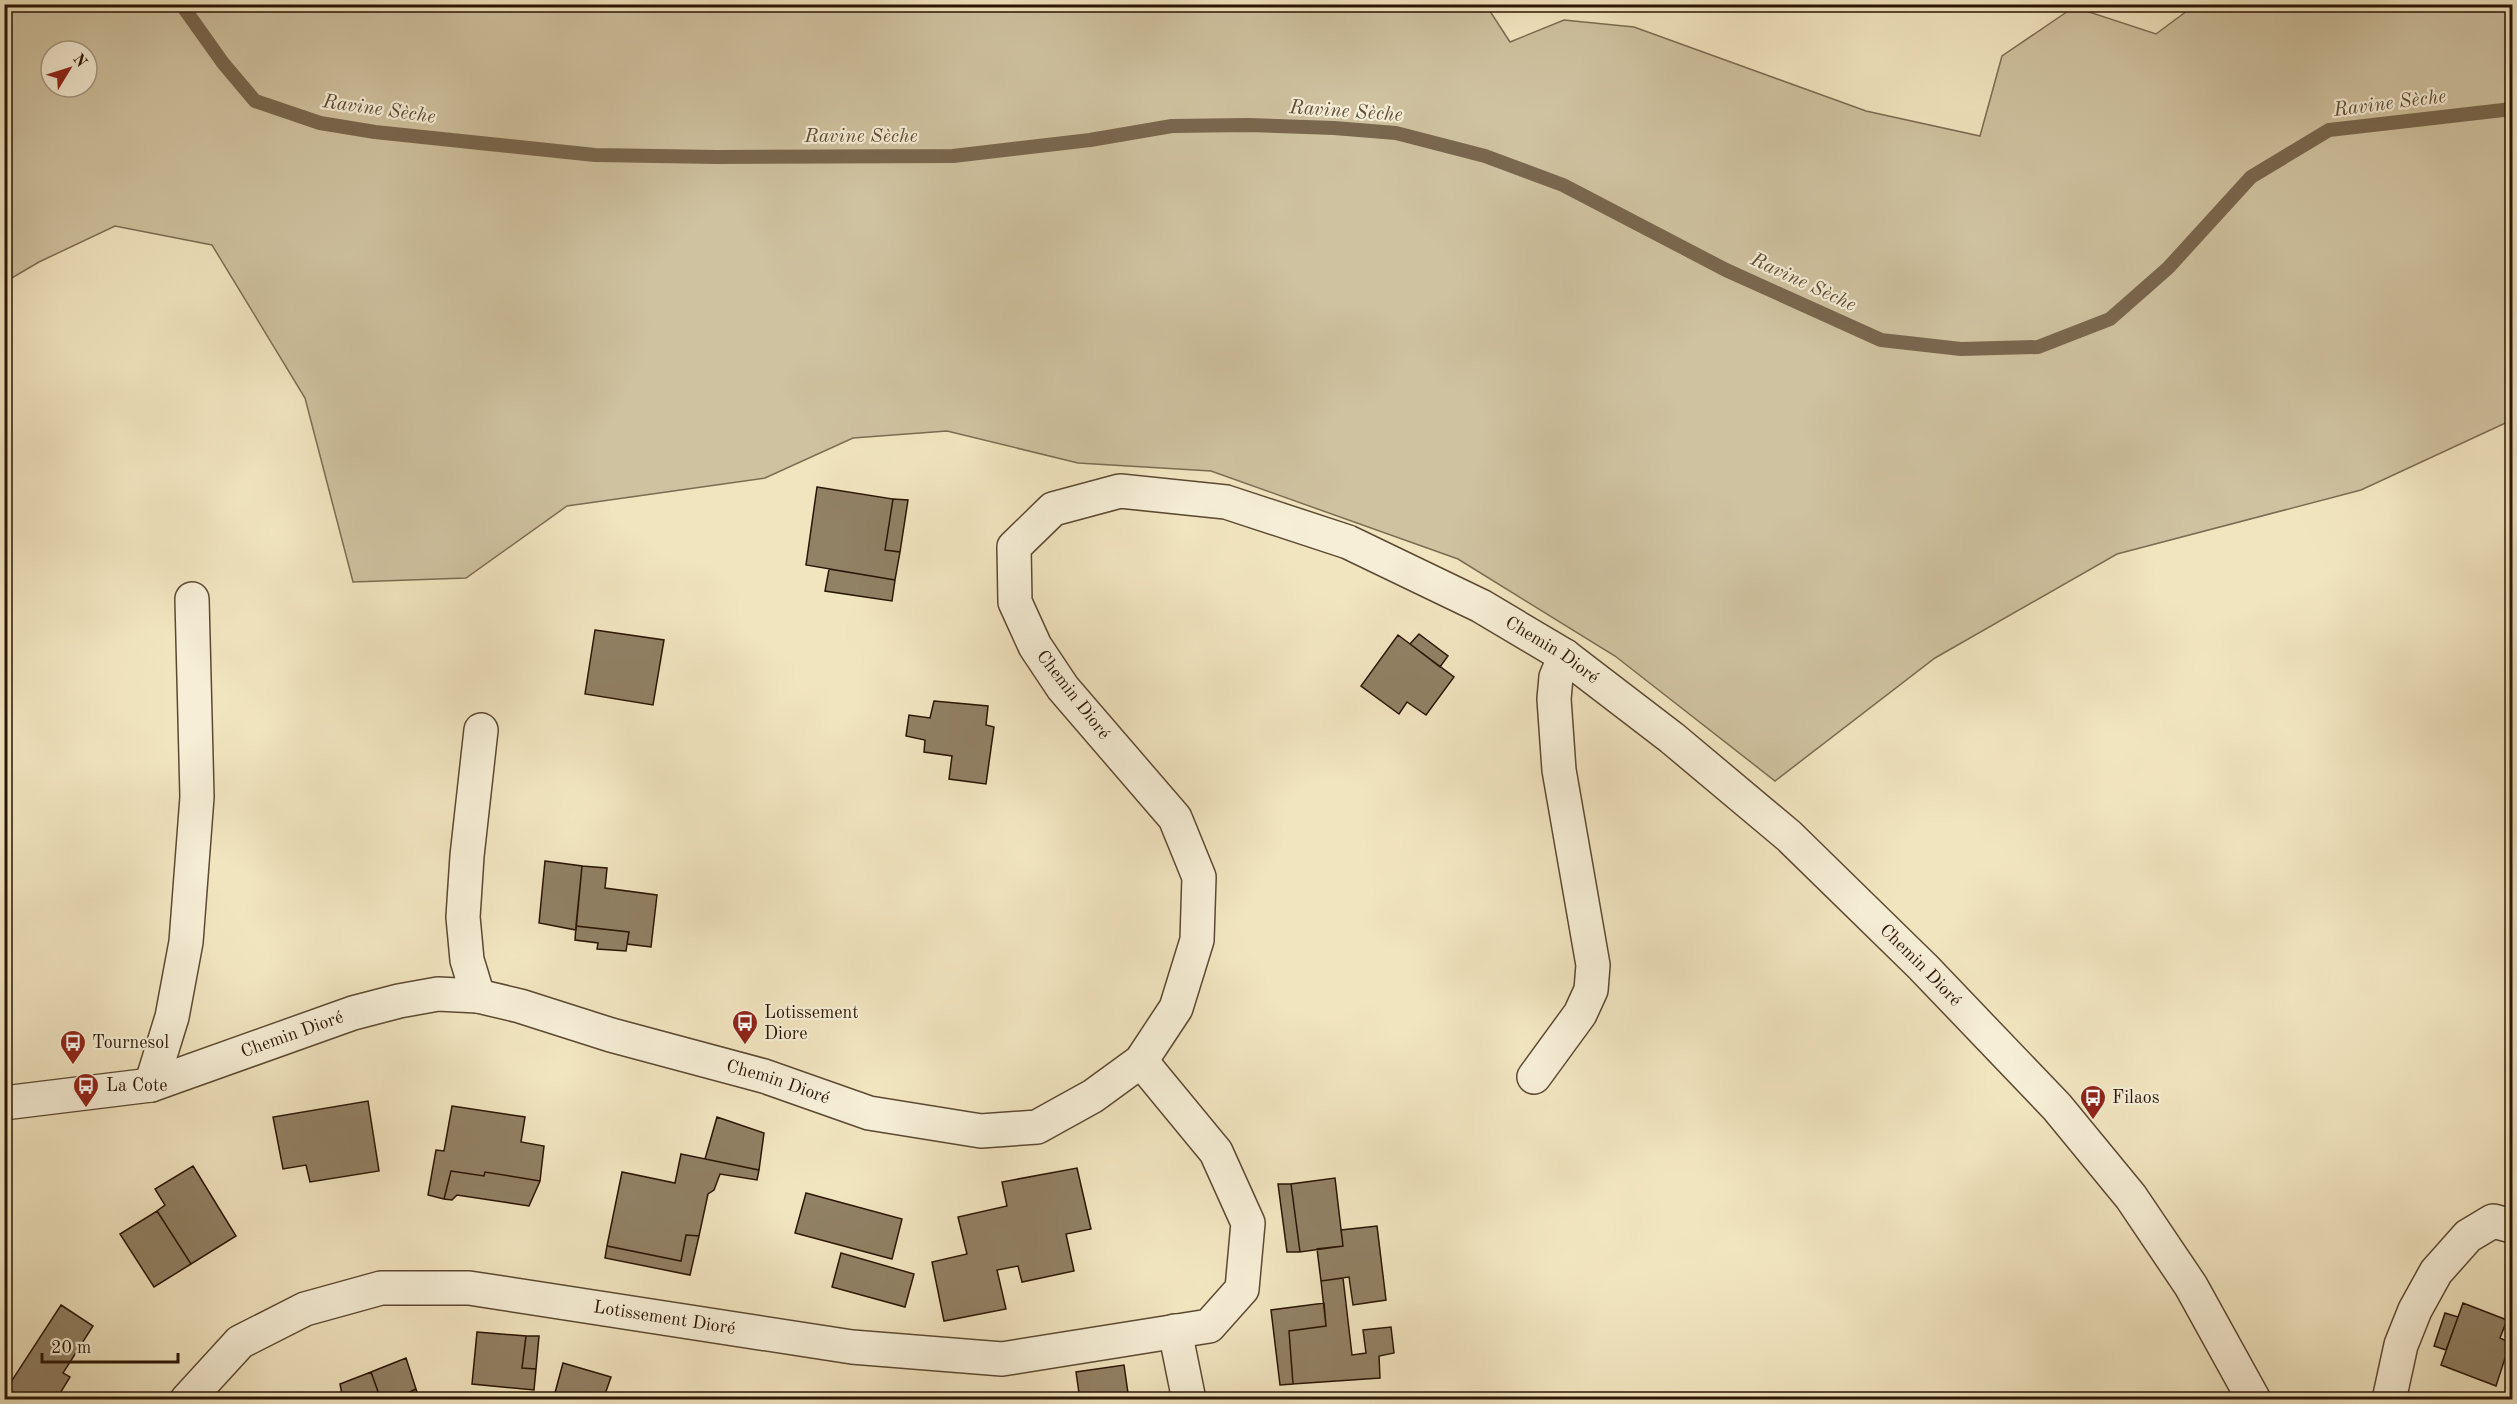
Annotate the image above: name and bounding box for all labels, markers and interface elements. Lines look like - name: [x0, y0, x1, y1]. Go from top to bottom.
- north arrow: [39, 39, 99, 99]
- text: N: [69, 51, 90, 71]
- water label: Ravine Sèche: [2331, 87, 2448, 121]
- water label: Ravine Sèche: [320, 92, 437, 128]
- water label: Ravine Sèche: [1288, 98, 1403, 126]
- water label: Ravine Sèche: [803, 127, 918, 147]
- water label: Ravine Sèche: [1746, 250, 1859, 316]
- street label: Chemin Dioré: [1502, 614, 1602, 687]
- street label: Chemin Dioré: [1033, 647, 1113, 743]
- street label: Chemin Dioré: [1876, 921, 1965, 1010]
- place label: Lotissement Diore: [764, 1004, 859, 1043]
- street label: Chemin Dioré: [238, 1008, 346, 1061]
- bus stop icon: Lotissement Diore: [730, 1008, 760, 1046]
- bus stop icon: Tournesol: [58, 1028, 88, 1066]
- place label: Tournesol: [92, 1034, 169, 1052]
- street label: Chemin Dioré: [724, 1057, 832, 1107]
- bus stop icon: La Cote: [71, 1071, 101, 1109]
- place label: La Cote: [106, 1077, 168, 1095]
- bus stop icon: Filaos: [2078, 1083, 2108, 1121]
- place label: Filaos: [2112, 1089, 2160, 1107]
- street label: Lotissement Dioré: [592, 1298, 737, 1338]
- scale bar: [42, 1326, 178, 1364]
- text: 20 m: [51, 1339, 91, 1357]

